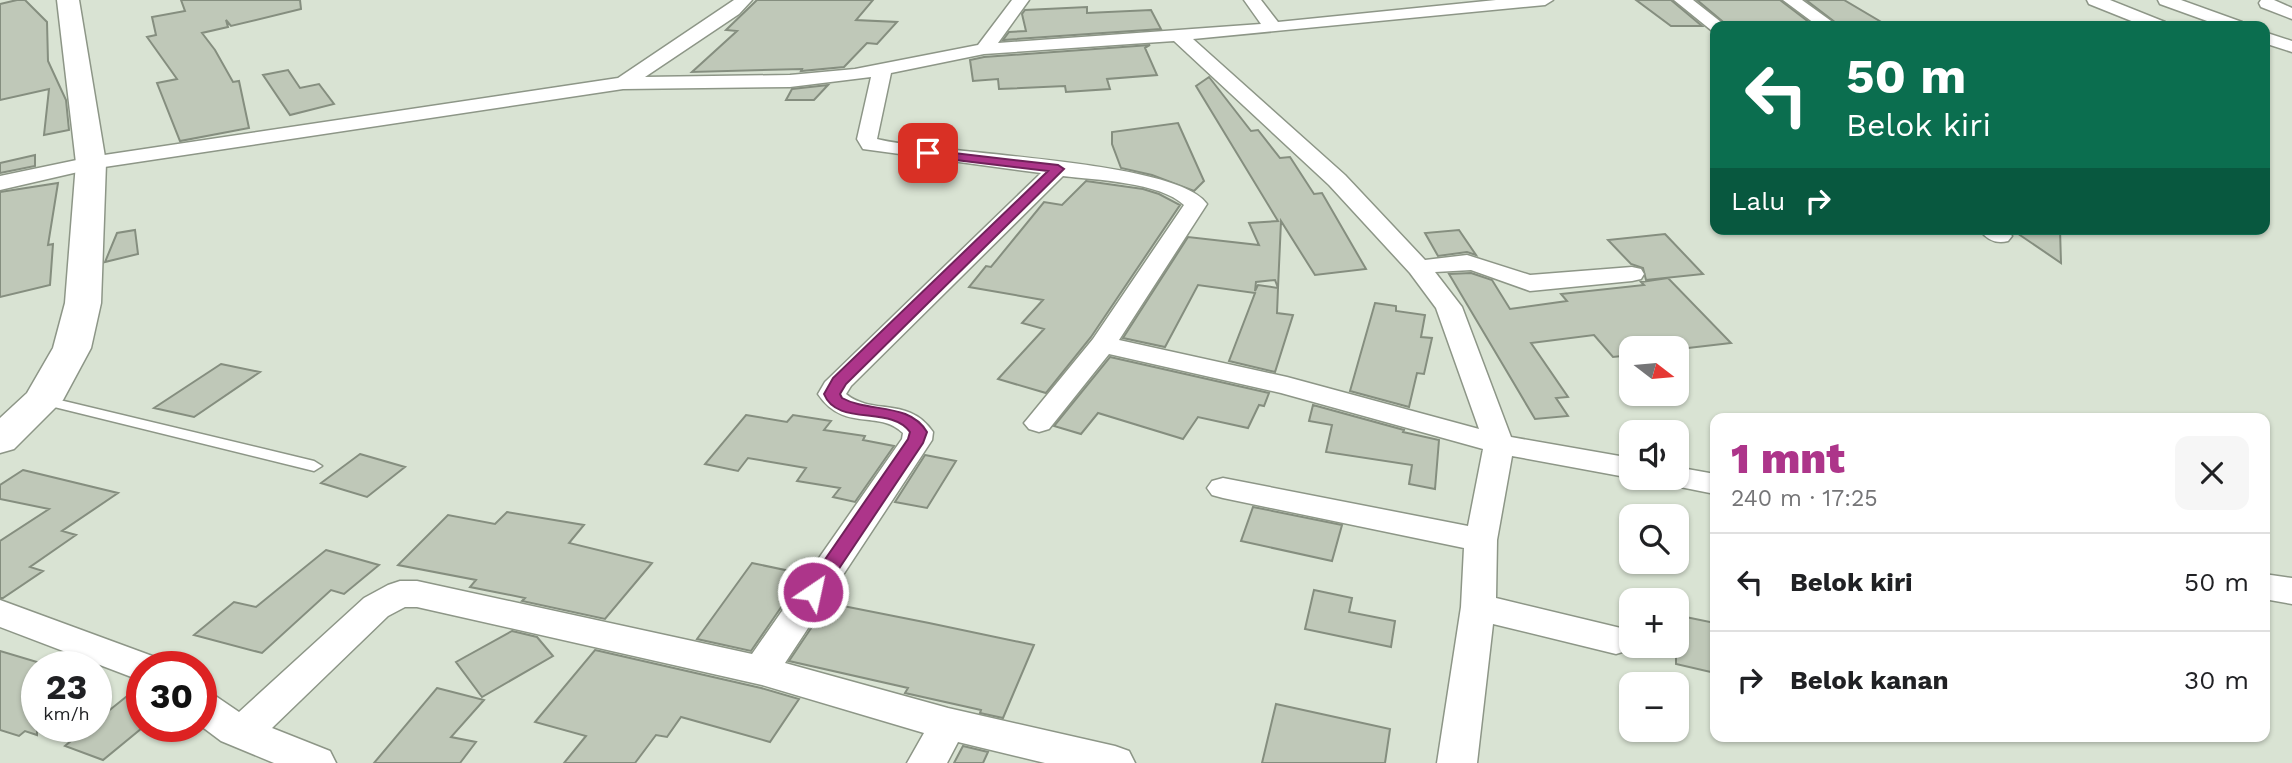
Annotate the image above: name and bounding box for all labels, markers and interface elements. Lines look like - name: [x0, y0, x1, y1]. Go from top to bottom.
- text: 50 m: [1846, 47, 1966, 105]
- icon: left: [1731, 49, 1822, 140]
- text: Belok kiri: [1846, 106, 1991, 144]
- pin: [898, 123, 958, 183]
- icon: arrive: [909, 134, 947, 172]
- icon: right: [1799, 182, 1837, 220]
- text: Lalu: [1731, 186, 1785, 216]
- north arrow: [1619, 336, 1689, 406]
- map controls: [1619, 336, 1689, 742]
- button: sound: [1619, 420, 1689, 490]
- text: 1 mnt: [1731, 434, 1845, 483]
- button: close: [2175, 436, 2249, 510]
- text: 240 m · 17:25: [1731, 485, 1878, 512]
- button: search: [1619, 504, 1689, 574]
- position arrow: [776, 555, 850, 629]
- icon: left: [1731, 563, 1769, 601]
- text: Belok kiri: [1790, 567, 1913, 597]
- text: 50 m: [2184, 567, 2249, 597]
- button: +: [1619, 588, 1689, 658]
- speed limit sign: 30: [126, 651, 217, 742]
- icon: right: [1731, 661, 1769, 699]
- text: Belok kanan: [1790, 665, 1949, 695]
- text: 30 m: [2184, 665, 2249, 695]
- text: 23: [46, 666, 87, 708]
- button: −: [1619, 672, 1689, 742]
- text: km/h: [43, 703, 90, 724]

